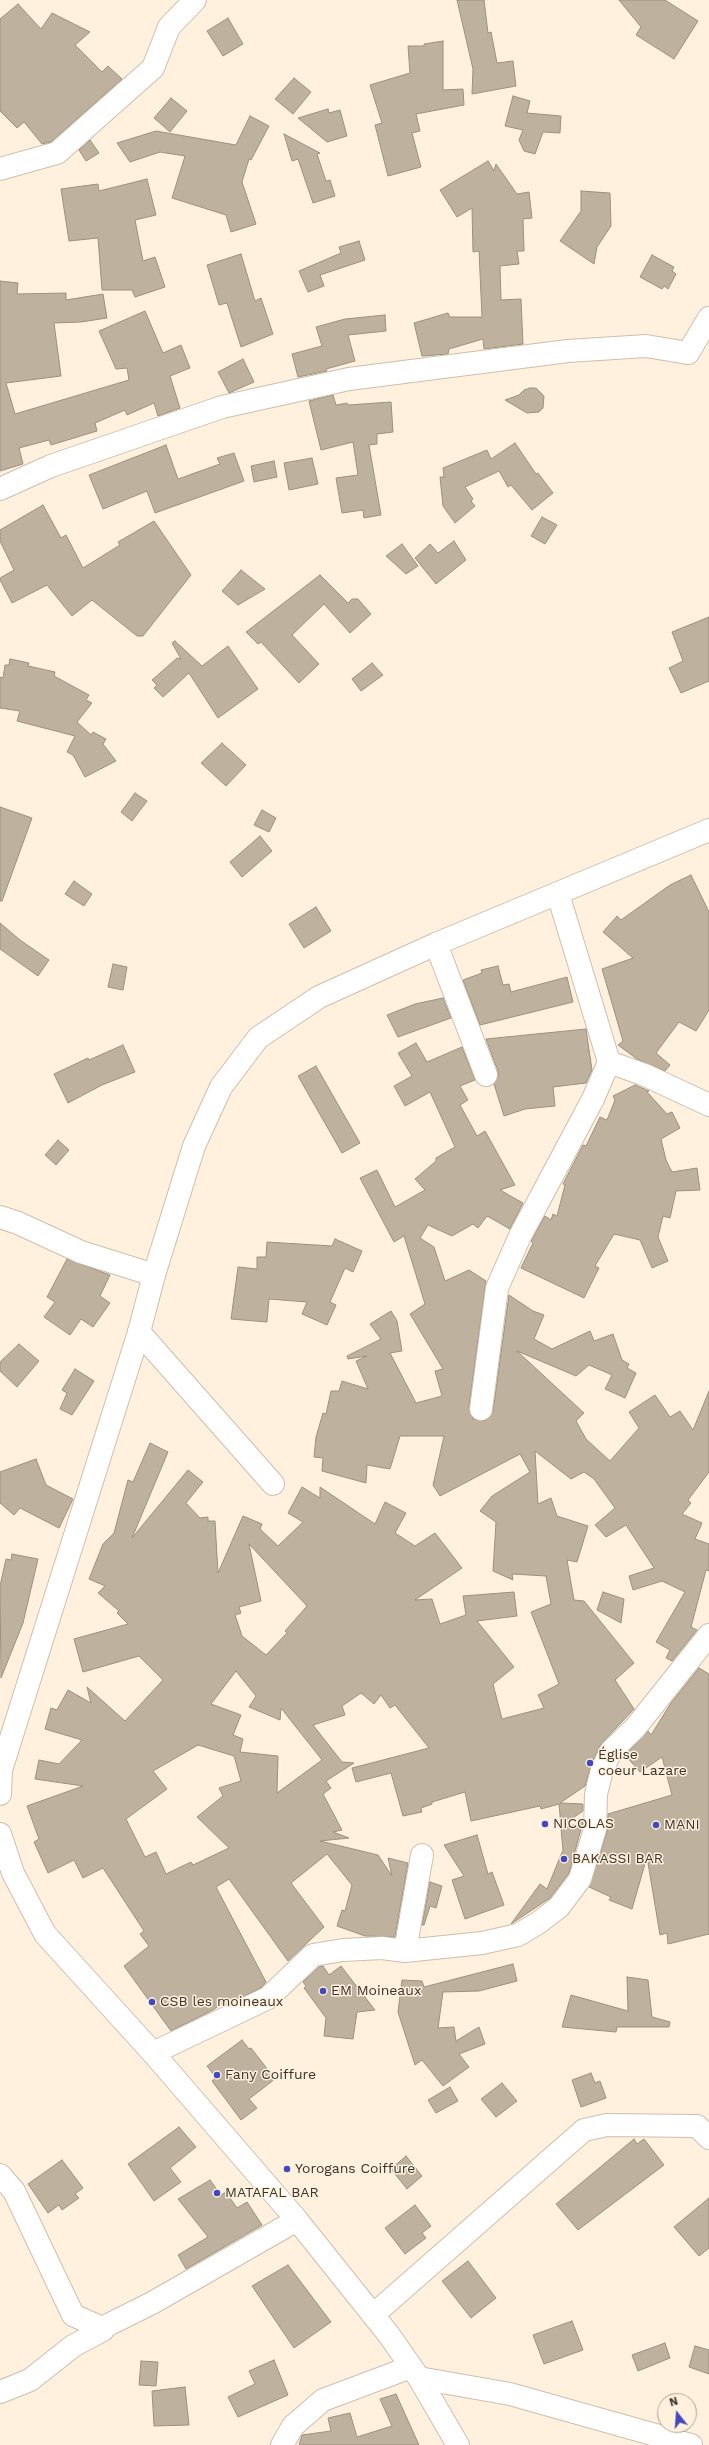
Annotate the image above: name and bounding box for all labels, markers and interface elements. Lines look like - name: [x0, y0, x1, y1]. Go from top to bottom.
- place label: Église coeur Lazare: [598, 1747, 687, 1780]
- marker: Église coeur Lazare: [585, 1758, 595, 1768]
- place label: NICOLAS: [553, 1816, 614, 1832]
- place label: MANI: [664, 1817, 700, 1833]
- marker: NICOLAS: [540, 1819, 550, 1829]
- marker: MANI: [651, 1820, 661, 1830]
- place label: BAKASSI BAR: [572, 1851, 663, 1867]
- marker: BAKASSI BAR: [559, 1854, 569, 1864]
- place label: EM Moineaux: [331, 1983, 421, 1999]
- marker: EM Moineaux: [318, 1986, 328, 1996]
- place label: CSB les moineaux: [160, 1994, 283, 2010]
- marker: CSB les moineaux: [147, 1997, 157, 2007]
- place label: Fany Coiffure: [225, 2067, 316, 2083]
- marker: Fany Coiffure: [212, 2070, 222, 2080]
- place label: Yorogans Coiffure: [295, 2161, 415, 2177]
- marker: Yorogans Coiffure: [282, 2164, 292, 2174]
- place label: MATAFAL BAR: [225, 2185, 319, 2201]
- marker: MATAFAL BAR: [212, 2188, 222, 2198]
- north arrow: [657, 2393, 697, 2433]
- text: N: [668, 2395, 679, 2409]

